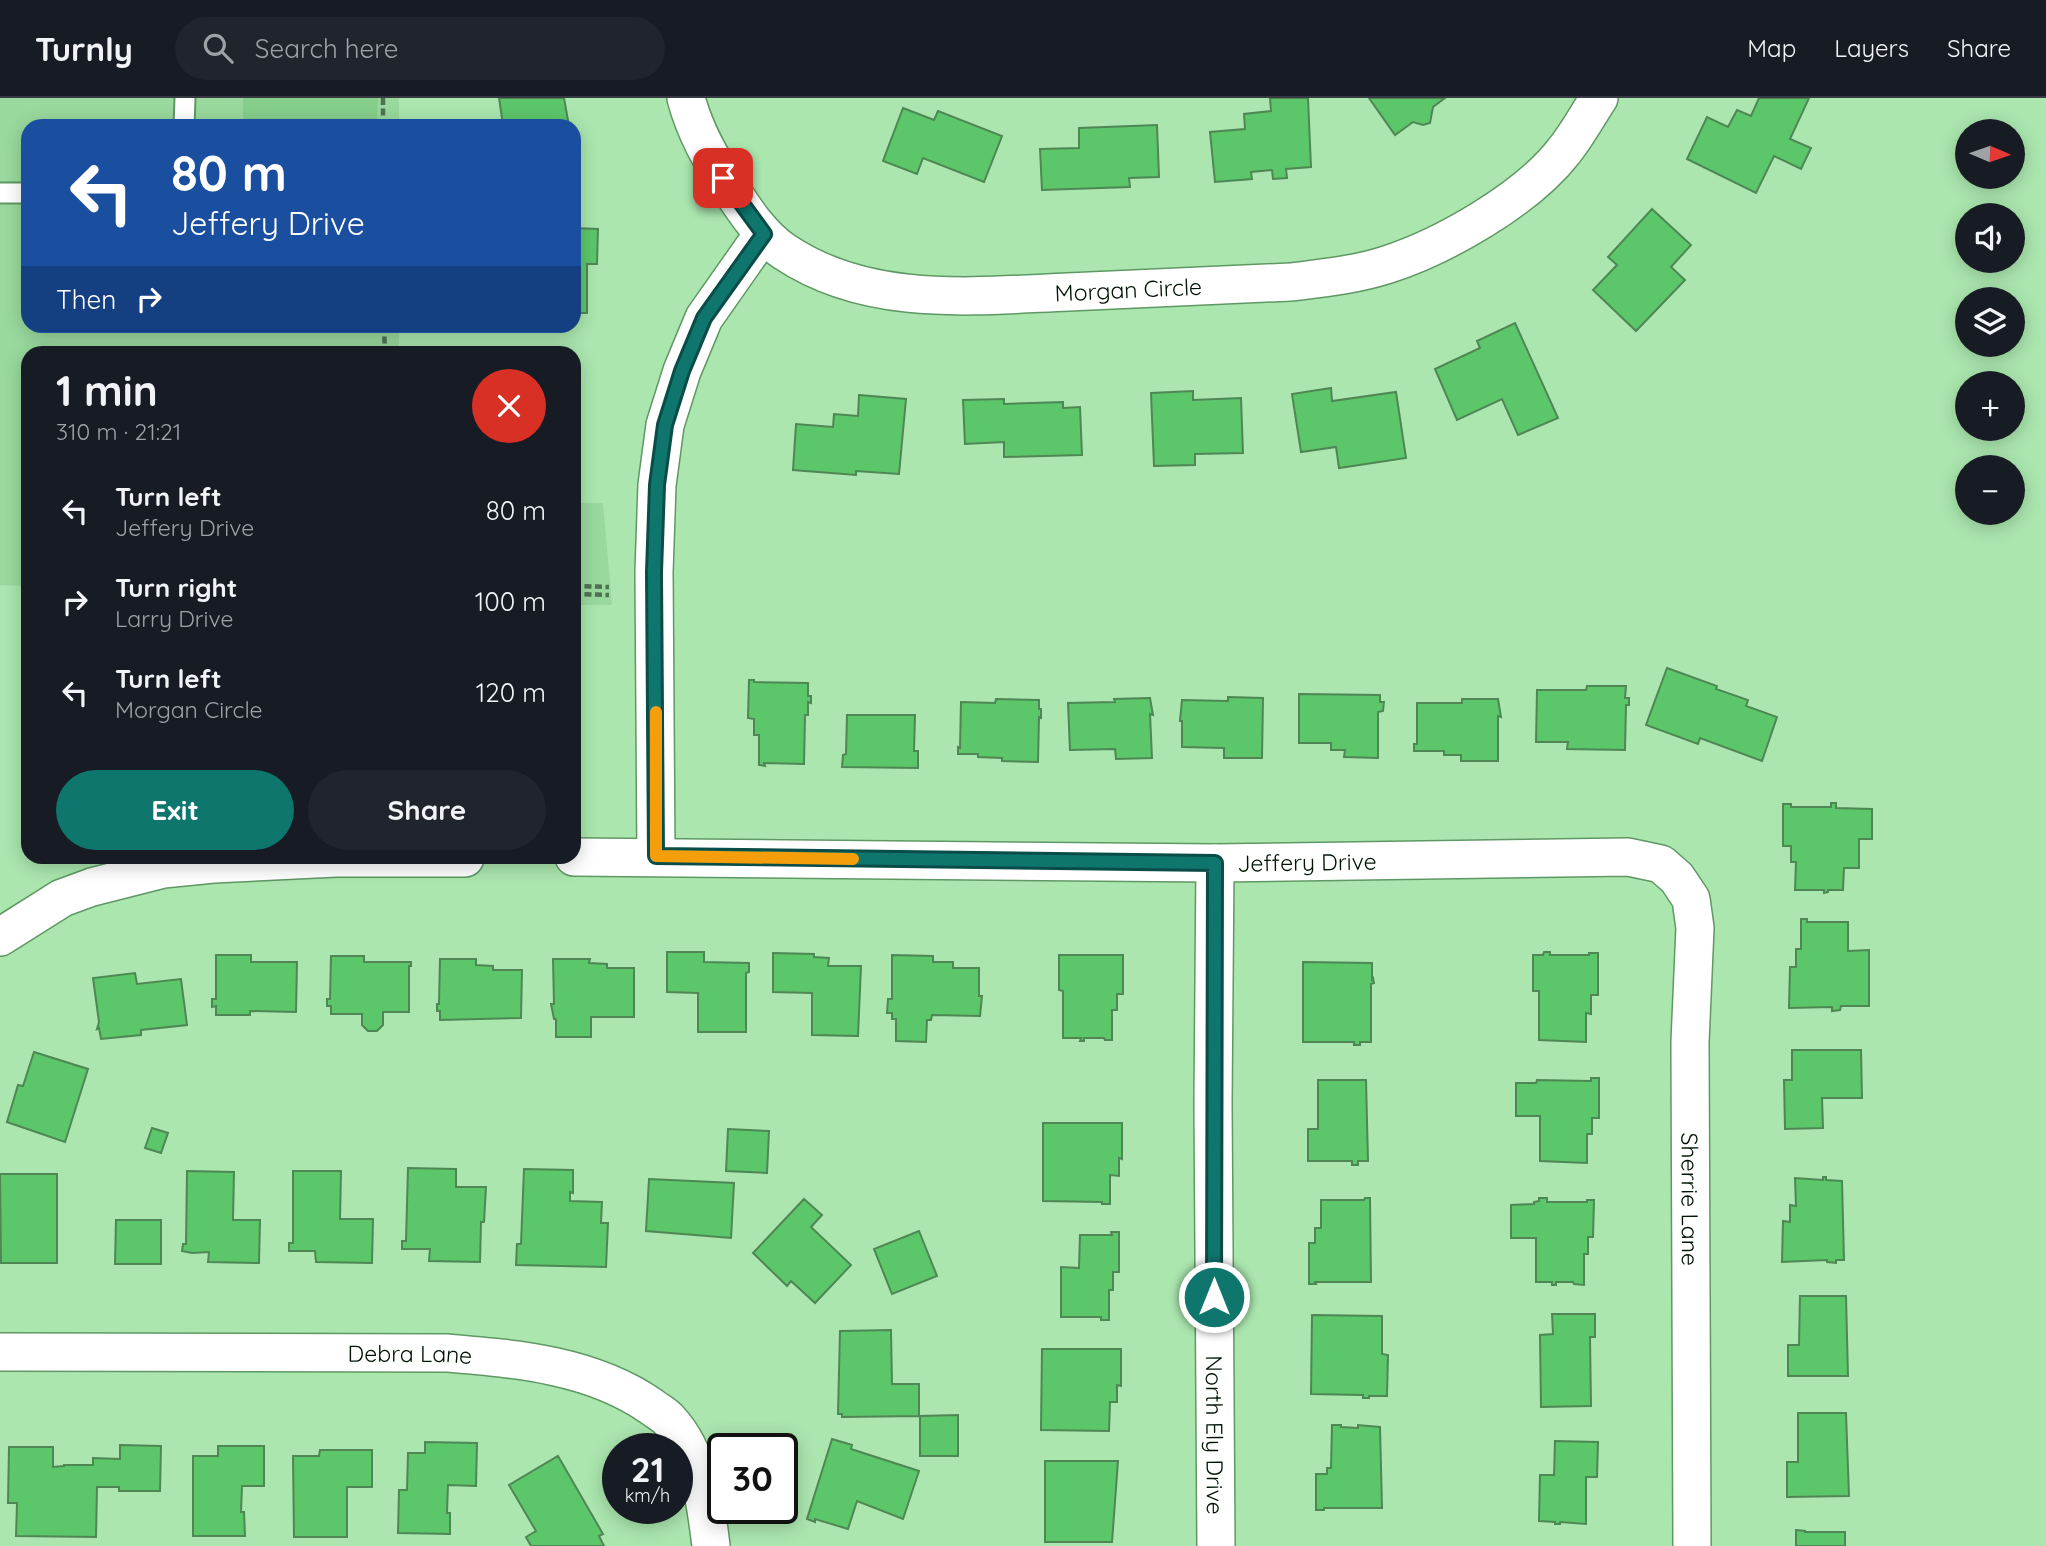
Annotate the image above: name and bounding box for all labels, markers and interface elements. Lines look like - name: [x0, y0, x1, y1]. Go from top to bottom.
- search box: [175, 17, 665, 80]
- text: Turnly: [35, 28, 133, 69]
- icon: search: [199, 29, 237, 67]
- text: Search here: [255, 32, 398, 65]
- text: Map: [1747, 33, 1796, 63]
- text: Layers: [1834, 33, 1909, 63]
- text: Share: [1947, 33, 2011, 63]
- north arrow: [1955, 119, 2025, 189]
- map controls: [1955, 119, 2025, 525]
- text: 80 m: [171, 142, 287, 203]
- icon: left: [56, 147, 147, 238]
- pin: [693, 148, 753, 208]
- icon: arrive: [704, 159, 742, 197]
- text: Jeffery Drive: [171, 203, 365, 243]
- button: sound: [1955, 203, 2025, 273]
- street label: Morgan Circle: [1054, 271, 1202, 307]
- icon: right: [130, 280, 168, 318]
- text: Then: [56, 283, 116, 316]
- button: layers: [1955, 287, 2025, 357]
- text: 1 min: [56, 364, 158, 417]
- button: close: [472, 369, 546, 443]
- button: +: [1955, 371, 2025, 441]
- text: 310 m · 21:21: [56, 417, 181, 446]
- button: −: [1955, 455, 2025, 525]
- text: Turn left: [115, 480, 222, 513]
- icon: left: [56, 492, 94, 530]
- text: 80 m: [486, 494, 546, 527]
- text: Jeffery Drive: [115, 513, 254, 542]
- text: Turn right: [115, 571, 237, 604]
- icon: right: [56, 583, 94, 621]
- text: 100 m: [475, 585, 546, 618]
- text: Larry Drive: [115, 604, 234, 633]
- text: Turn left: [115, 662, 222, 695]
- icon: left: [56, 674, 94, 712]
- text: 120 m: [476, 676, 546, 709]
- text: Morgan Circle: [115, 695, 262, 724]
- button: Exit: [56, 770, 294, 850]
- button: Share: [308, 770, 546, 850]
- street label: Jeffery Drive: [1237, 846, 1377, 877]
- street label: Sherrie Lane: [1676, 1133, 1705, 1266]
- position arrow: [1177, 1260, 1251, 1334]
- street label: Debra Lane: [347, 1338, 474, 1370]
- street label: North Ely Drive: [1200, 1355, 1230, 1515]
- speed limit sign: 30: [707, 1433, 798, 1524]
- text: 21: [631, 1447, 664, 1491]
- text: km/h: [625, 1484, 670, 1507]

